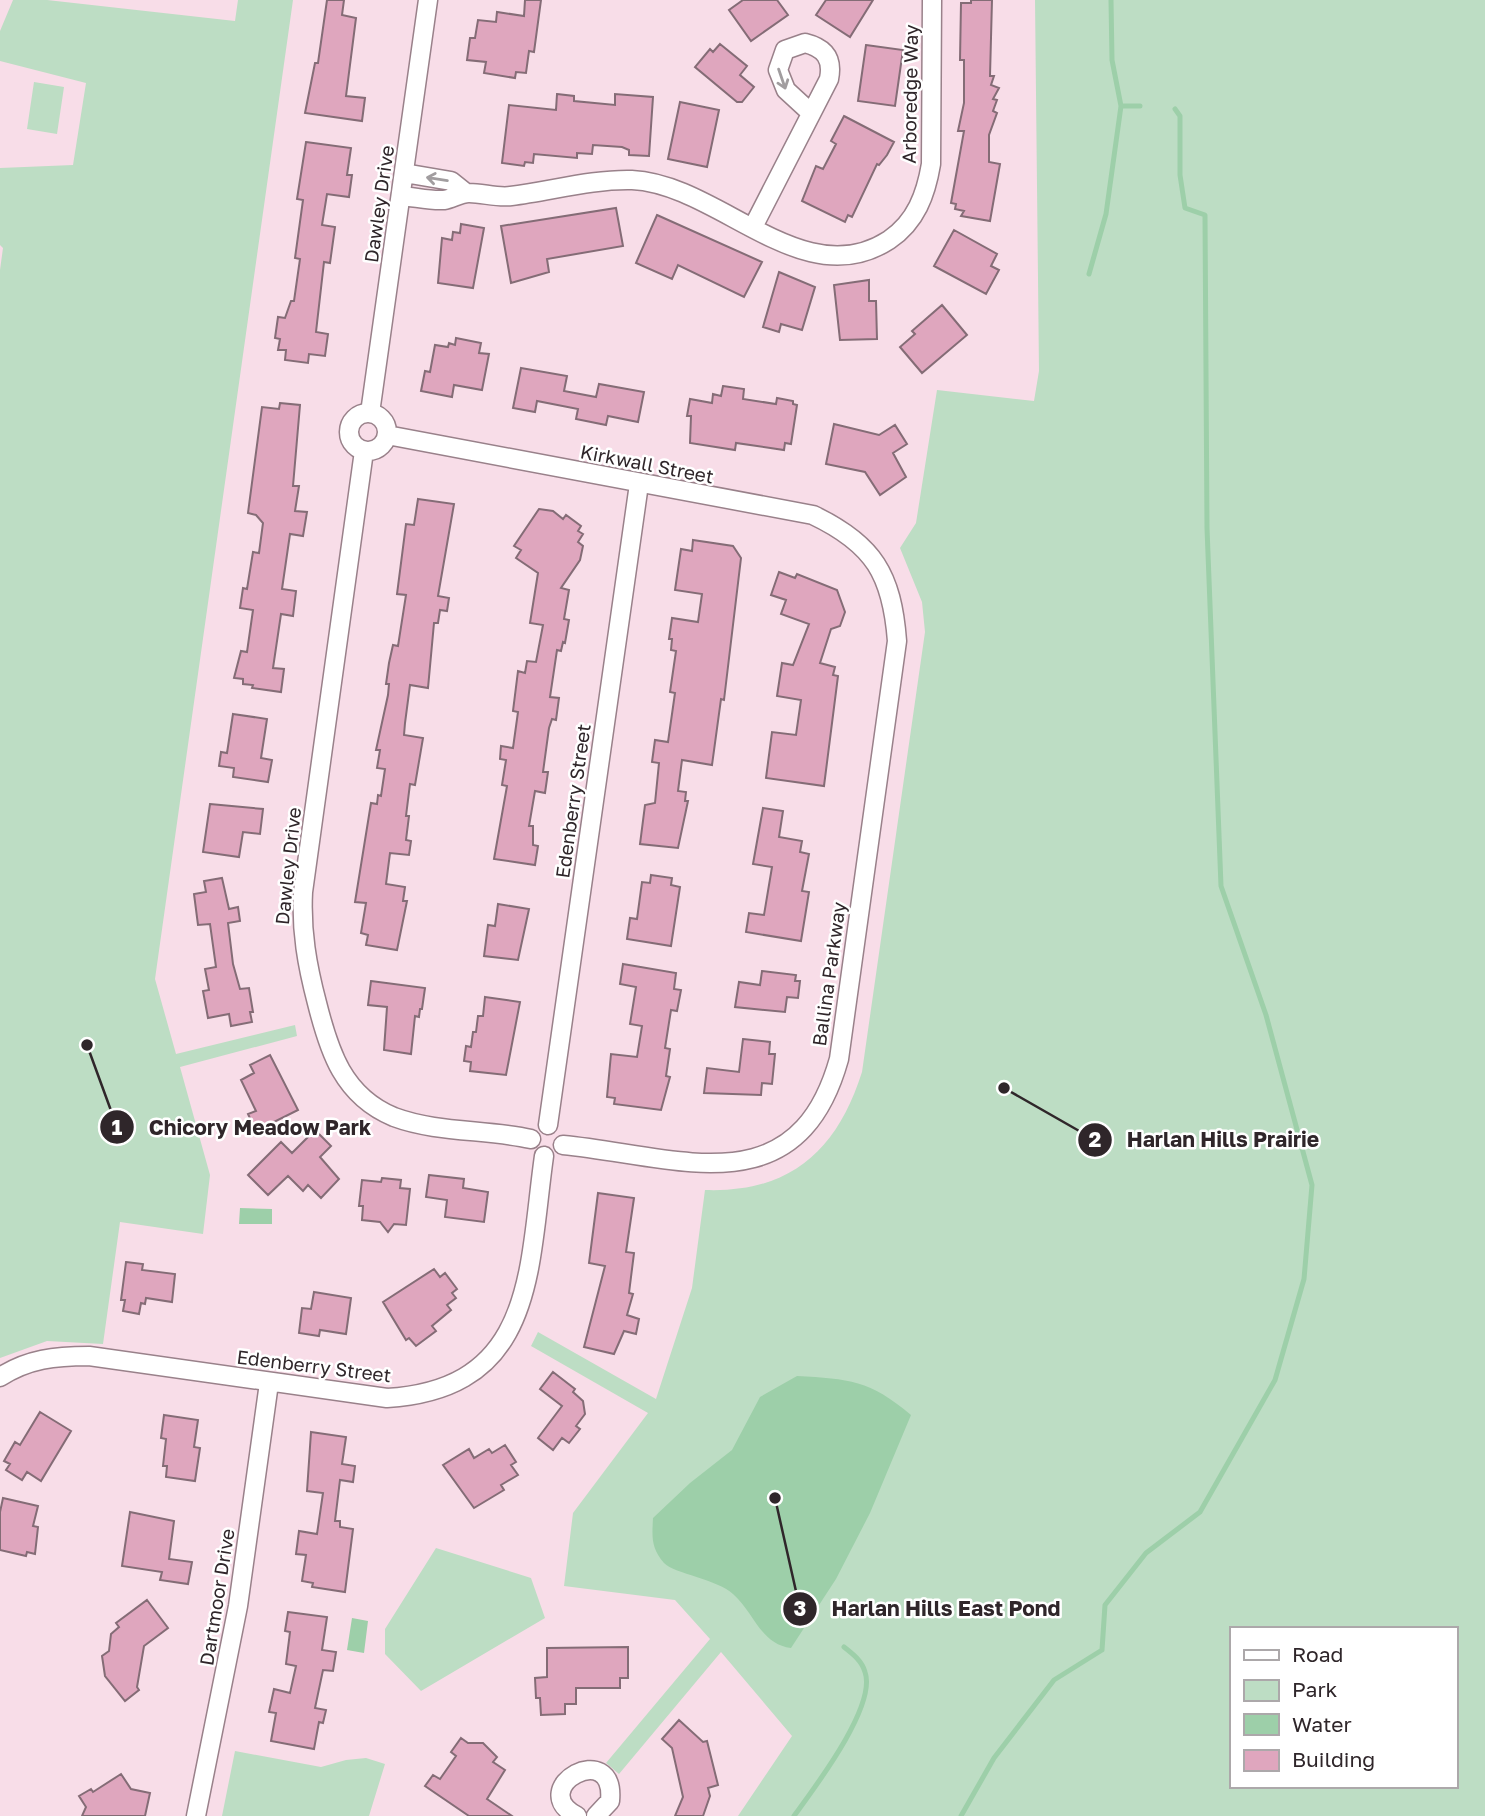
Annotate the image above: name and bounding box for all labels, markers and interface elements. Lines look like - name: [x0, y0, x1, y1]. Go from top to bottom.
- street label: Arboredge Way: [897, 24, 922, 164]
- one-way arrow: [777, 68, 790, 90]
- street label: Dawley Drive: [359, 144, 398, 264]
- one-way arrow: [426, 172, 449, 185]
- street label: Kirkwall Street: [578, 439, 716, 488]
- street label: Edenberry Street: [550, 722, 595, 880]
- street label: Dawley Drive: [270, 806, 305, 926]
- street label: Ballina Parkway: [807, 900, 850, 1047]
- callout: Chicory Meadow Park: [100, 1106, 385, 1148]
- text: 1: [112, 1114, 123, 1140]
- text: Chicory Meadow Park: [149, 1114, 371, 1140]
- callout: Harlan Hills Prairie: [1078, 1119, 1333, 1161]
- text: 2: [1089, 1126, 1102, 1152]
- text: Harlan Hills Prairie: [1127, 1126, 1319, 1152]
- street label: Edenberry Street: [235, 1345, 393, 1386]
- street label: Dartmoor Drive: [194, 1527, 239, 1667]
- callout: Harlan Hills East Pond: [782, 1588, 1074, 1630]
- text: 3: [794, 1595, 806, 1621]
- text: Harlan Hills East Pond: [832, 1595, 1061, 1621]
- legend: [1230, 1627, 1457, 1788]
- text: Road: [1292, 1641, 1343, 1667]
- text: Park: [1292, 1676, 1338, 1702]
- text: Water: [1292, 1711, 1352, 1737]
- text: Building: [1292, 1746, 1375, 1772]

